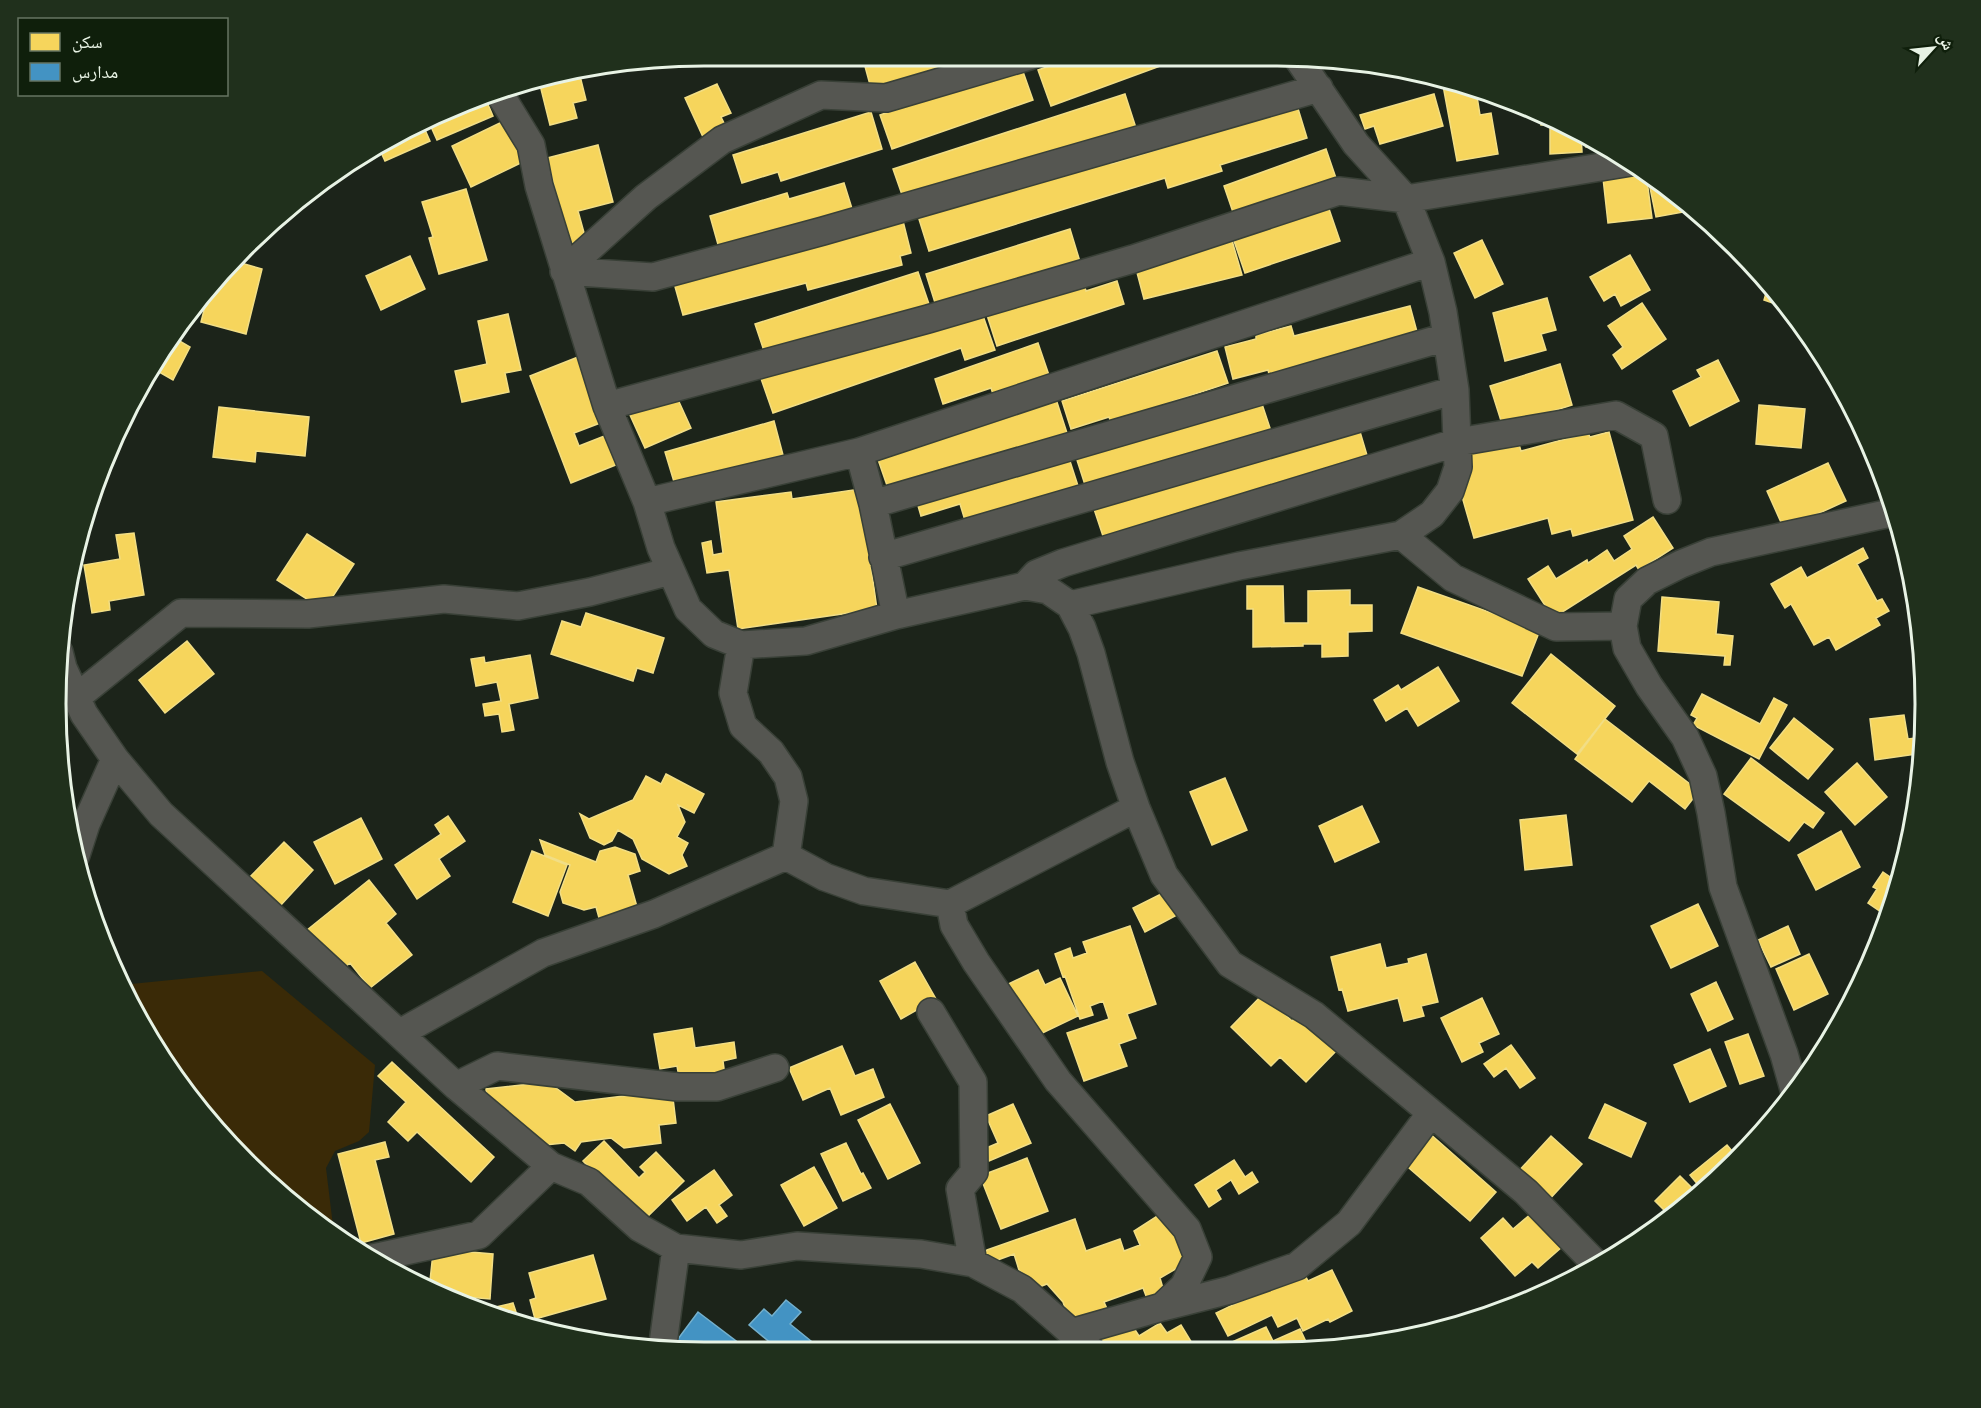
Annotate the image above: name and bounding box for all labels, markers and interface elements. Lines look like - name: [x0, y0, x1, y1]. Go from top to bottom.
- legend: [18, 18, 228, 96]
- north arrow: [1903, 18, 1963, 78]
- text: ش: [1934, 29, 1959, 53]
- text: سكن: [72, 30, 103, 53]
- text: مدارس: [72, 60, 118, 83]

